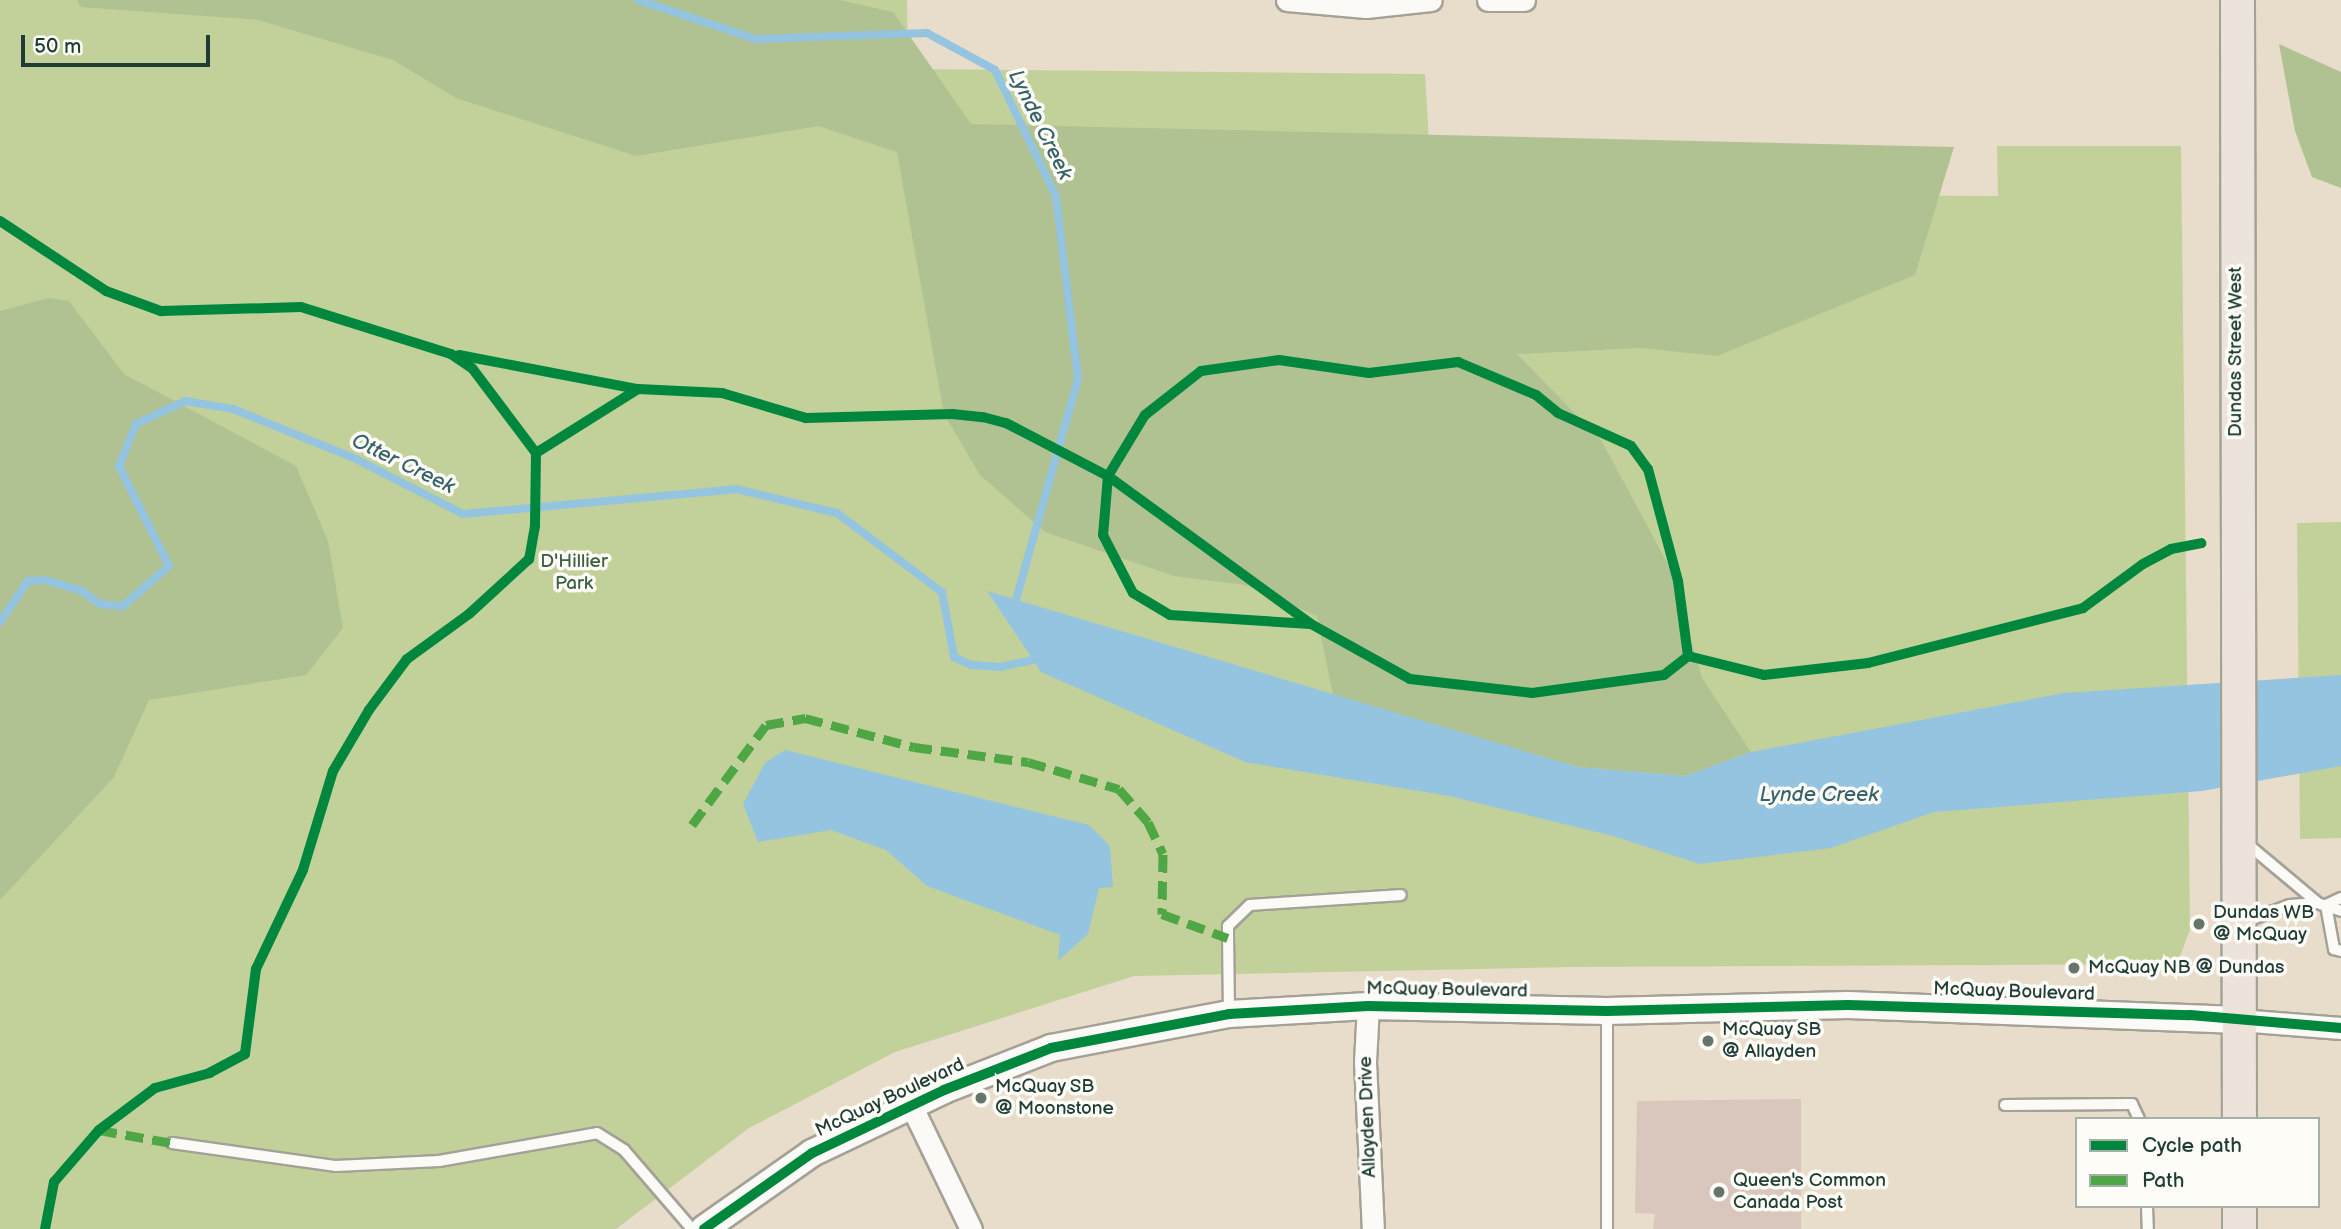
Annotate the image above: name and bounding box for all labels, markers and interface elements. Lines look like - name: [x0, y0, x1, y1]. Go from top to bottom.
- scale bar: [24, 21, 214, 65]
- text: 50 m: [34, 34, 81, 59]
- water label: Lynde Creek: [1003, 66, 1077, 184]
- street label: Dundas Street West: [2225, 266, 2247, 438]
- water label: Otter Creek: [347, 428, 459, 500]
- park label: D'Hillier Park: [540, 551, 608, 595]
- water label: Lynde Creek: [1759, 782, 1879, 808]
- place label: Dundas WB @ McQuay: [2213, 902, 2315, 946]
- marker: Dundas WB @ McQuay: [2191, 916, 2207, 932]
- place label: McQuay NB @ Dundas: [2088, 957, 2286, 979]
- marker: McQuay NB @ Dundas: [2066, 960, 2082, 976]
- street label: McQuay Boulevard: [1365, 977, 1529, 1003]
- street label: McQuay Boulevard: [1932, 978, 2096, 1006]
- place label: McQuay SB @ Allayden: [1722, 1019, 1823, 1063]
- marker: McQuay SB @ Allayden: [1700, 1033, 1716, 1049]
- street label: McQuay Boulevard: [811, 1053, 969, 1143]
- street label: Allayden Drive: [1354, 1056, 1382, 1178]
- place label: McQuay SB @ Moonstone: [995, 1076, 1114, 1120]
- marker: McQuay SB @ Moonstone: [973, 1090, 989, 1106]
- legend: [2075, 1117, 2320, 1208]
- text: Cycle path: [2142, 1133, 2242, 1158]
- text: Path: [2142, 1168, 2184, 1193]
- place label: Queen's Common Canada Post: [1733, 1170, 1886, 1214]
- marker: Queen's Common Canada Post: [1711, 1184, 1727, 1200]

